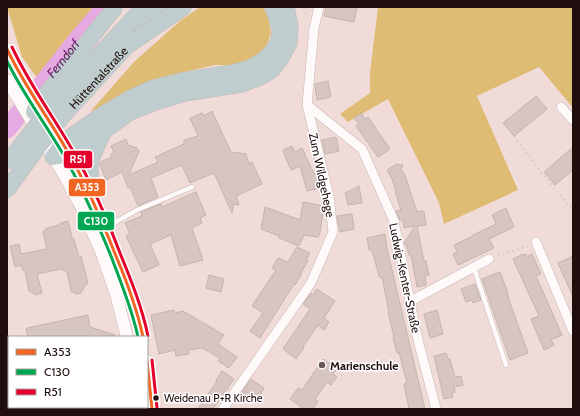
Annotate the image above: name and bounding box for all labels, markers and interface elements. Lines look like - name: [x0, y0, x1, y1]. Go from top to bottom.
- water label: Ferndorf: [43, 35, 83, 81]
- street label: Hüttentalstraße: [65, 43, 131, 112]
- street label: Zum Wildgehege: [306, 131, 338, 219]
- line badge: R51: [63, 150, 93, 169]
- text: R51: [70, 152, 86, 166]
- line badge: A353: [68, 178, 106, 197]
- text: A353: [75, 180, 99, 194]
- line badge: C130: [77, 211, 115, 231]
- text: C130: [84, 214, 108, 228]
- street label: Ludwig-Kenter-Straße: [386, 222, 424, 334]
- legend: [8, 336, 148, 408]
- text: A353: [44, 344, 71, 359]
- place label: Marienschule: [330, 358, 399, 373]
- marker: Marienschule: [317, 360, 327, 370]
- text: C130: [44, 364, 70, 379]
- text: R51: [44, 384, 62, 399]
- place label: Weidenau P+R Kirche: [164, 391, 263, 405]
- marker: Weidenau P+R Kirche: [151, 393, 161, 403]

